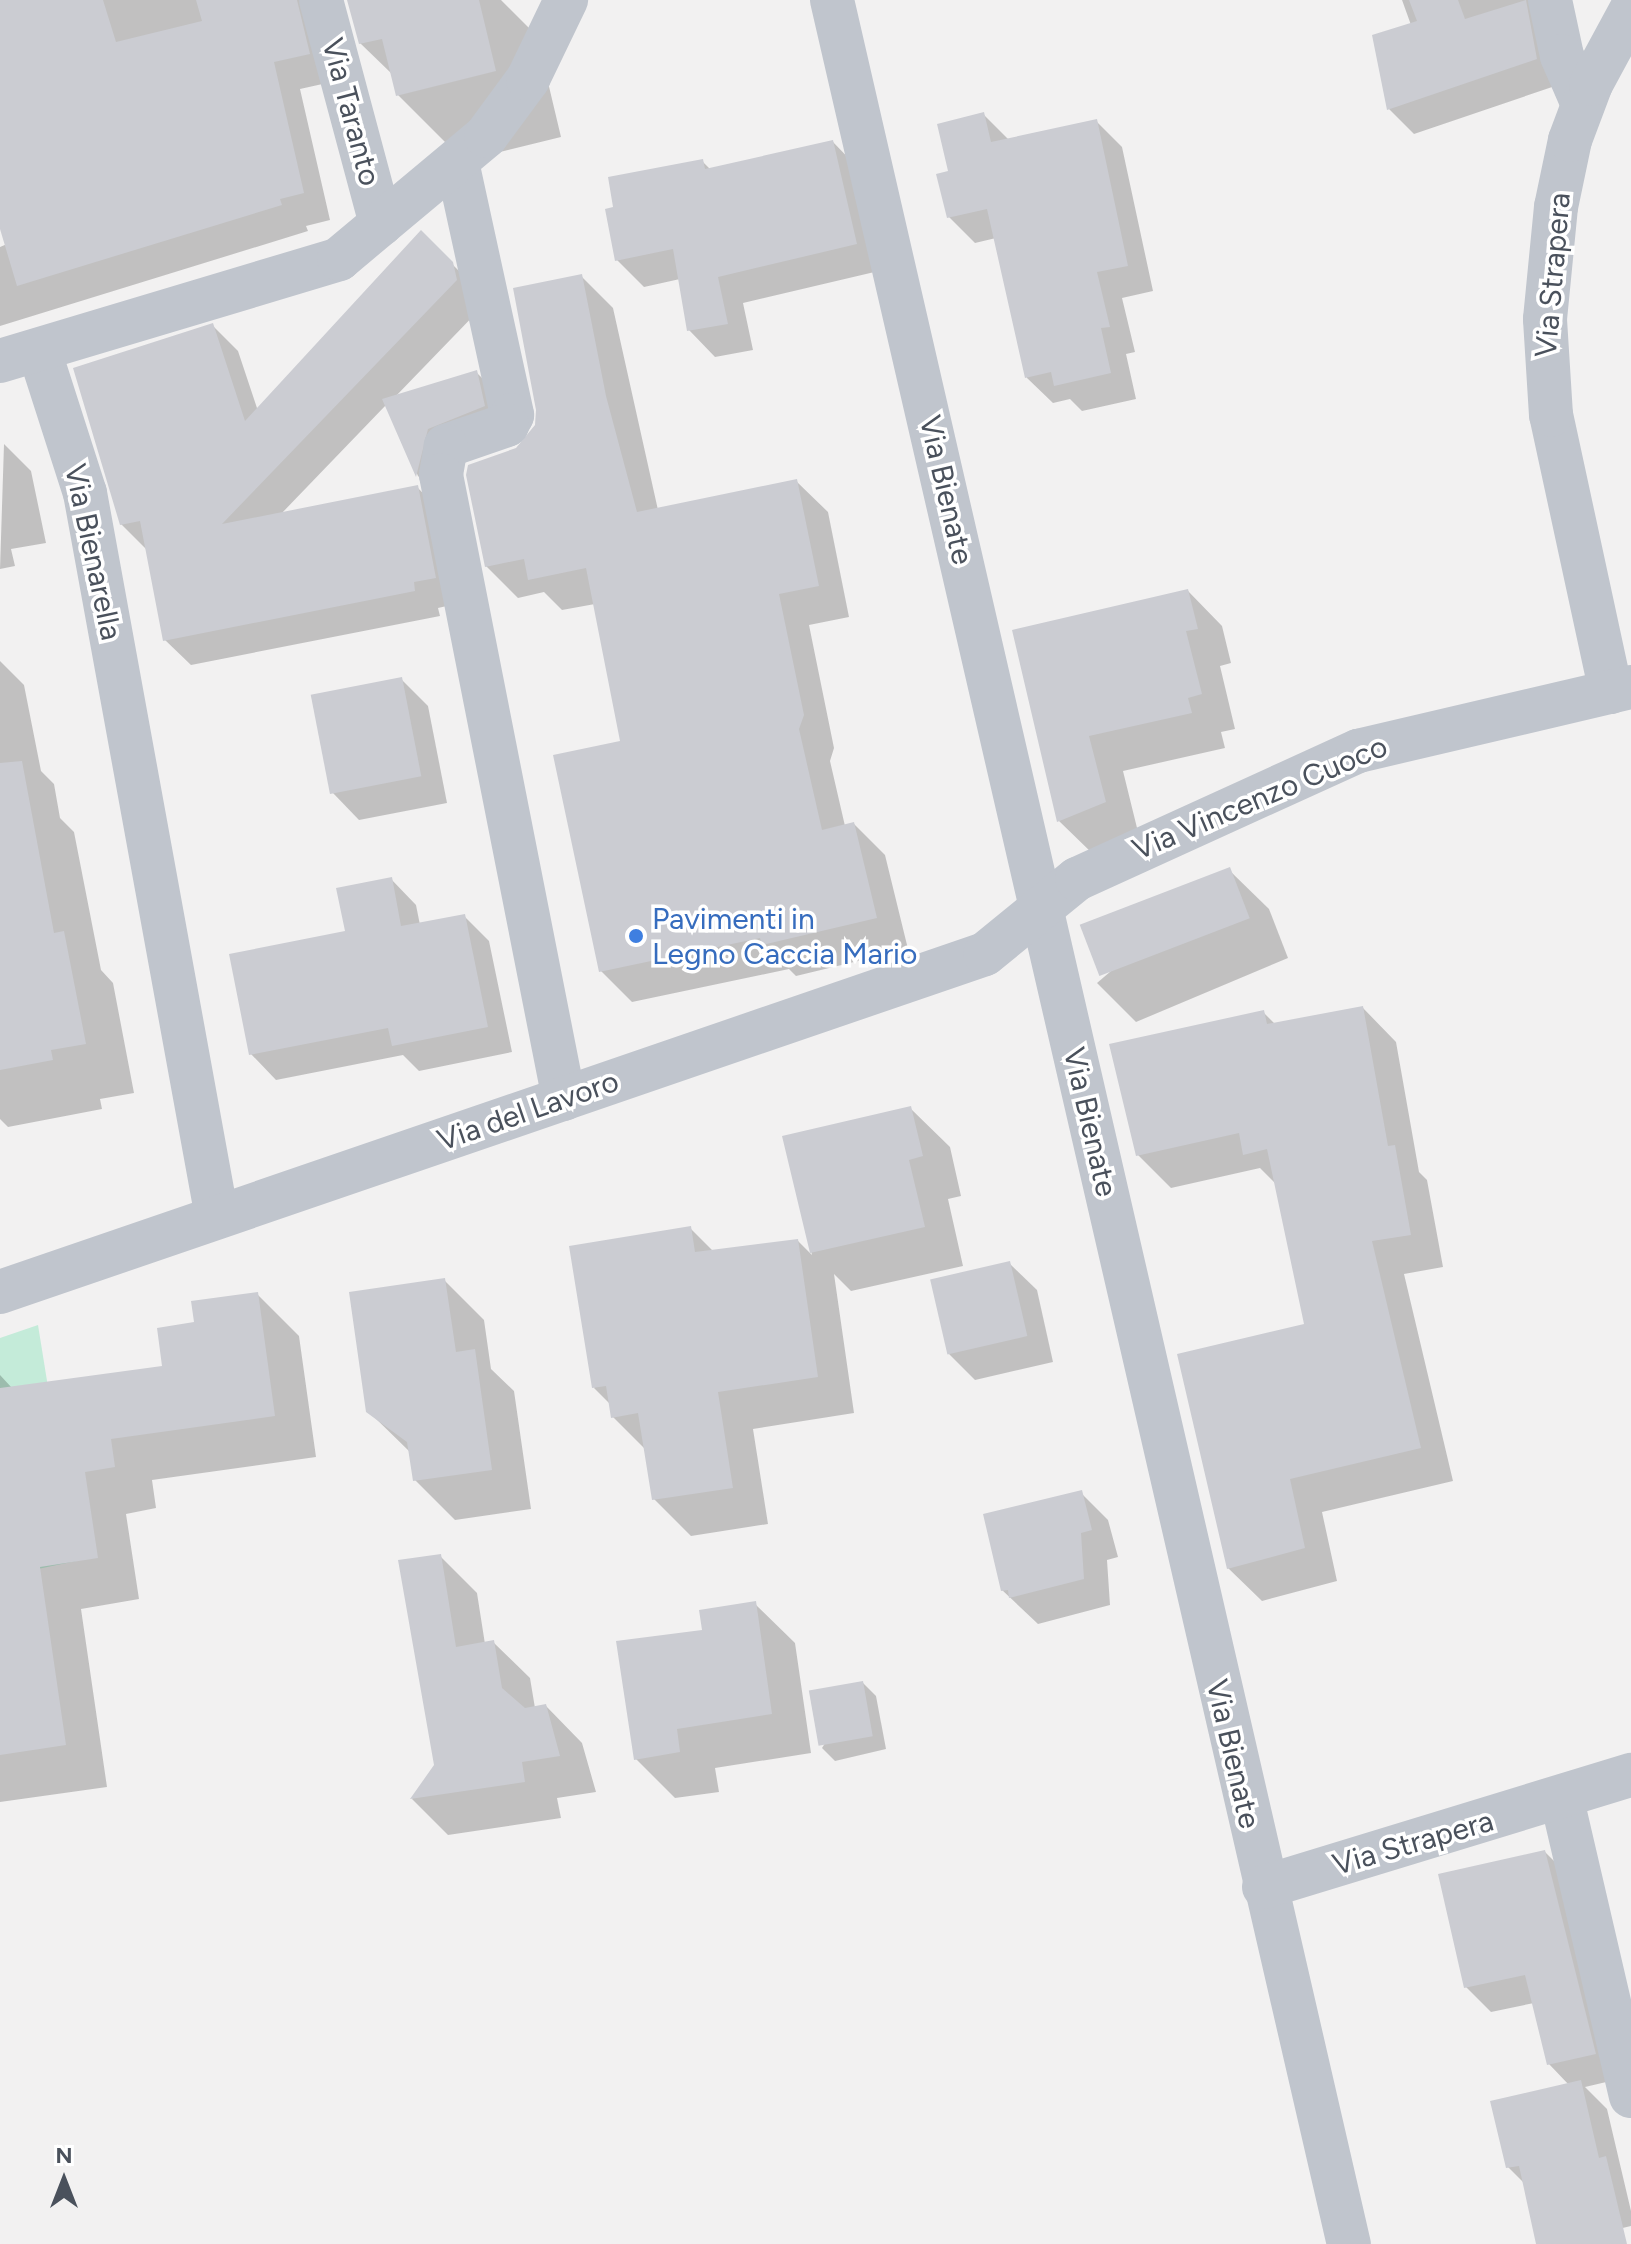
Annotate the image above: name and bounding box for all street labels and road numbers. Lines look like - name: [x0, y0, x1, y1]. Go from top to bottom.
- street label: Via Taranto: [314, 34, 388, 190]
- street label: Via Strapera: [1528, 191, 1578, 359]
- street label: Via Bienate: [911, 412, 981, 568]
- street label: Via Bienarella: [57, 461, 129, 643]
- street label: Via Vincenzo Cuoco: [1127, 728, 1393, 868]
- street label: Via Bienate: [1055, 1044, 1125, 1200]
- street label: Via del Lavoro: [433, 1063, 623, 1159]
- street label: Via Bienate: [1198, 1676, 1268, 1832]
- street label: Via Strapera: [1329, 1803, 1497, 1883]

